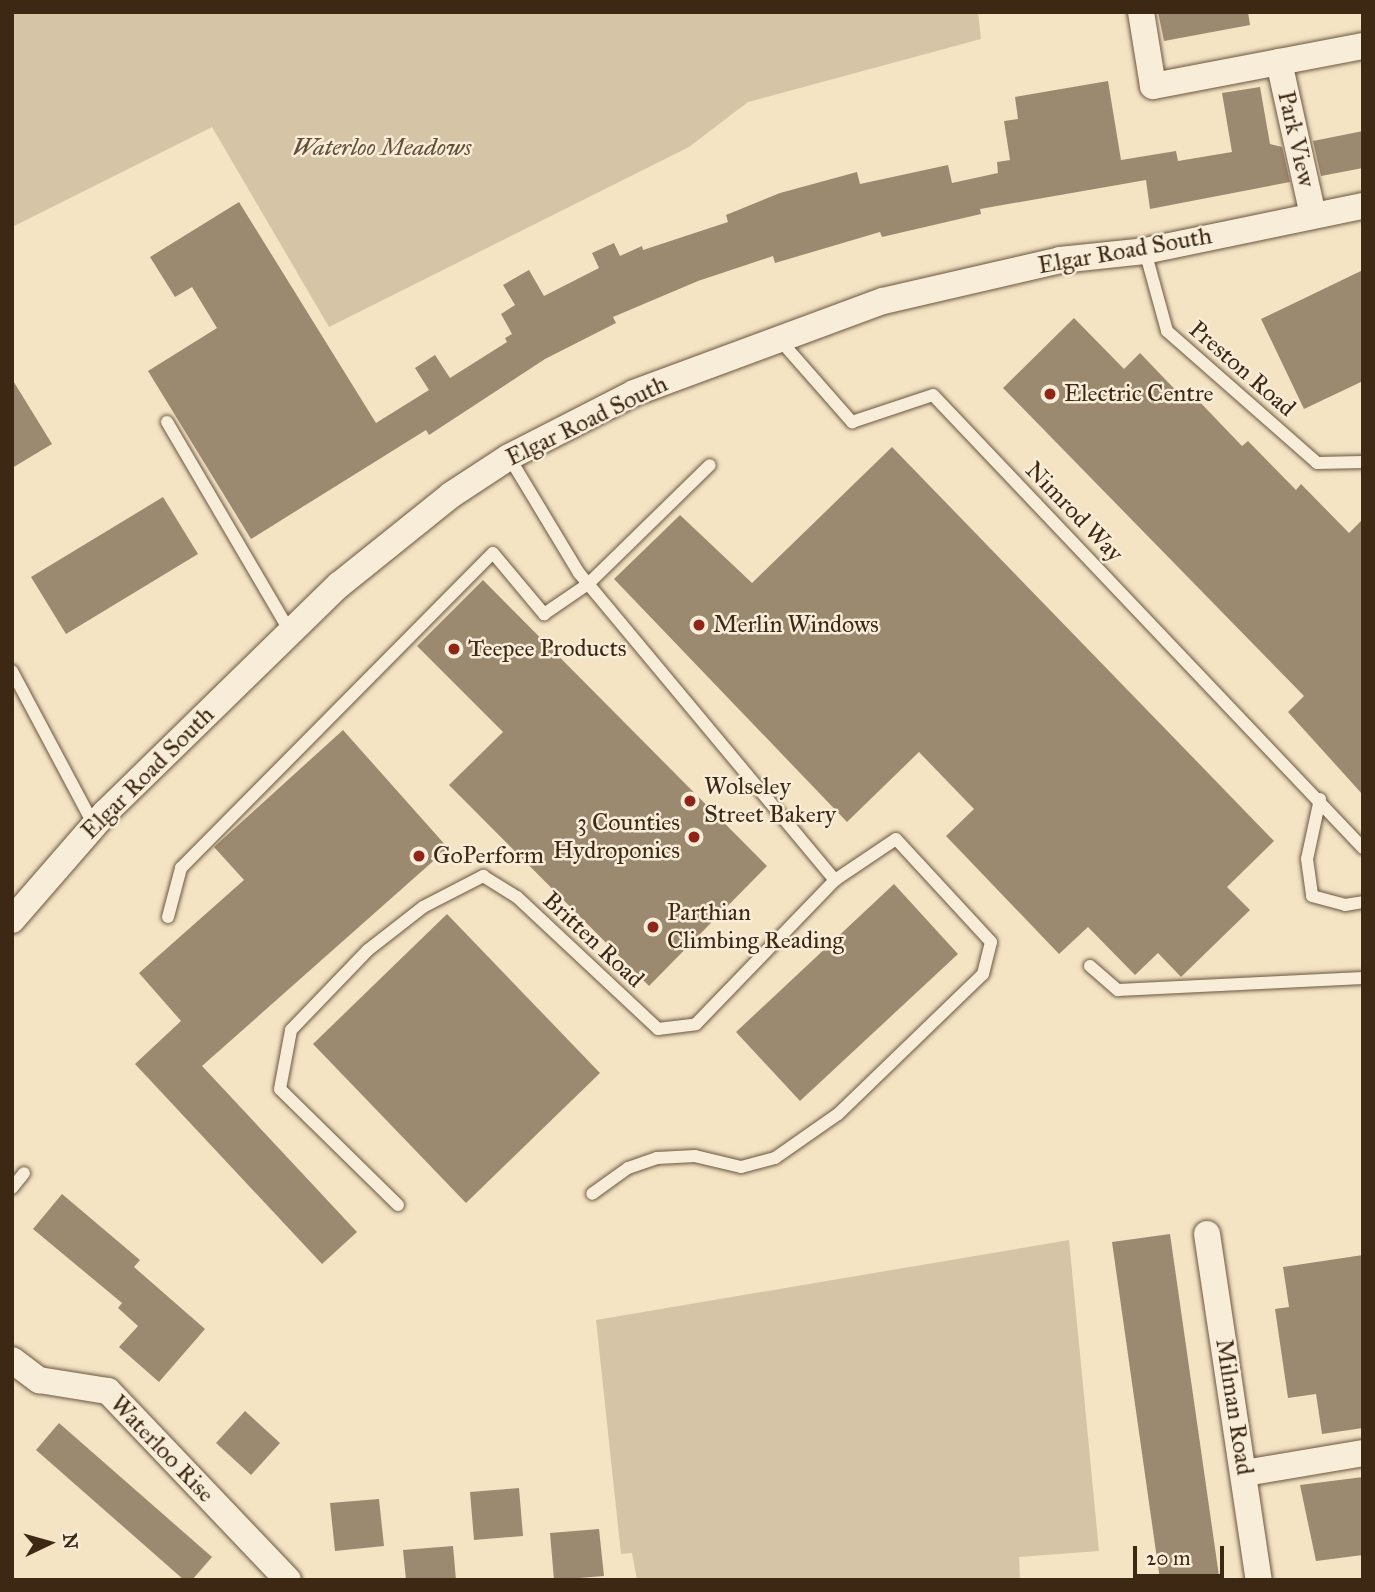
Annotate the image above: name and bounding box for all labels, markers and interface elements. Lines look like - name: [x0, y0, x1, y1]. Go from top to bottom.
- street label: Park View: [1271, 88, 1321, 190]
- park label: Waterloo Meadows: [293, 134, 471, 162]
- street label: Elgar Road South: [1036, 222, 1214, 280]
- street label: Preston Road: [1183, 315, 1301, 423]
- street label: Elgar Road South: [502, 369, 672, 473]
- place label: Electric Centre: [1064, 380, 1214, 408]
- marker: Electric Centre: [1042, 386, 1058, 402]
- street label: Nimrod Way: [1019, 456, 1129, 568]
- place label: Merlin Windows: [713, 611, 879, 639]
- marker: Merlin Windows: [691, 617, 707, 633]
- place label: Teepee Products: [468, 635, 627, 663]
- marker: Teepee Products: [446, 641, 462, 657]
- street label: Elgar Road South: [76, 701, 220, 845]
- place label: Wolseley Street Bakery: [704, 773, 836, 829]
- marker: Wolseley Street Bakery: [682, 793, 698, 809]
- place label: 3 Counties Hydroponics: [553, 809, 680, 865]
- marker: 3 Counties Hydroponics: [686, 829, 702, 845]
- place label: GoPerform: [433, 842, 544, 870]
- marker: GoPerform: [411, 848, 427, 864]
- street label: Britten Road: [537, 886, 649, 994]
- place label: Parthian Climbing Reading: [667, 899, 844, 955]
- marker: Parthian Climbing Reading: [645, 919, 661, 935]
- street label: Milman Road: [1209, 1337, 1259, 1477]
- street label: Waterloo Rise: [104, 1390, 220, 1508]
- north arrow: [14, 1508, 84, 1578]
- text: N: [58, 1532, 83, 1550]
- scale bar: [1137, 1532, 1228, 1576]
- text: 20 m: [1146, 1545, 1191, 1571]

